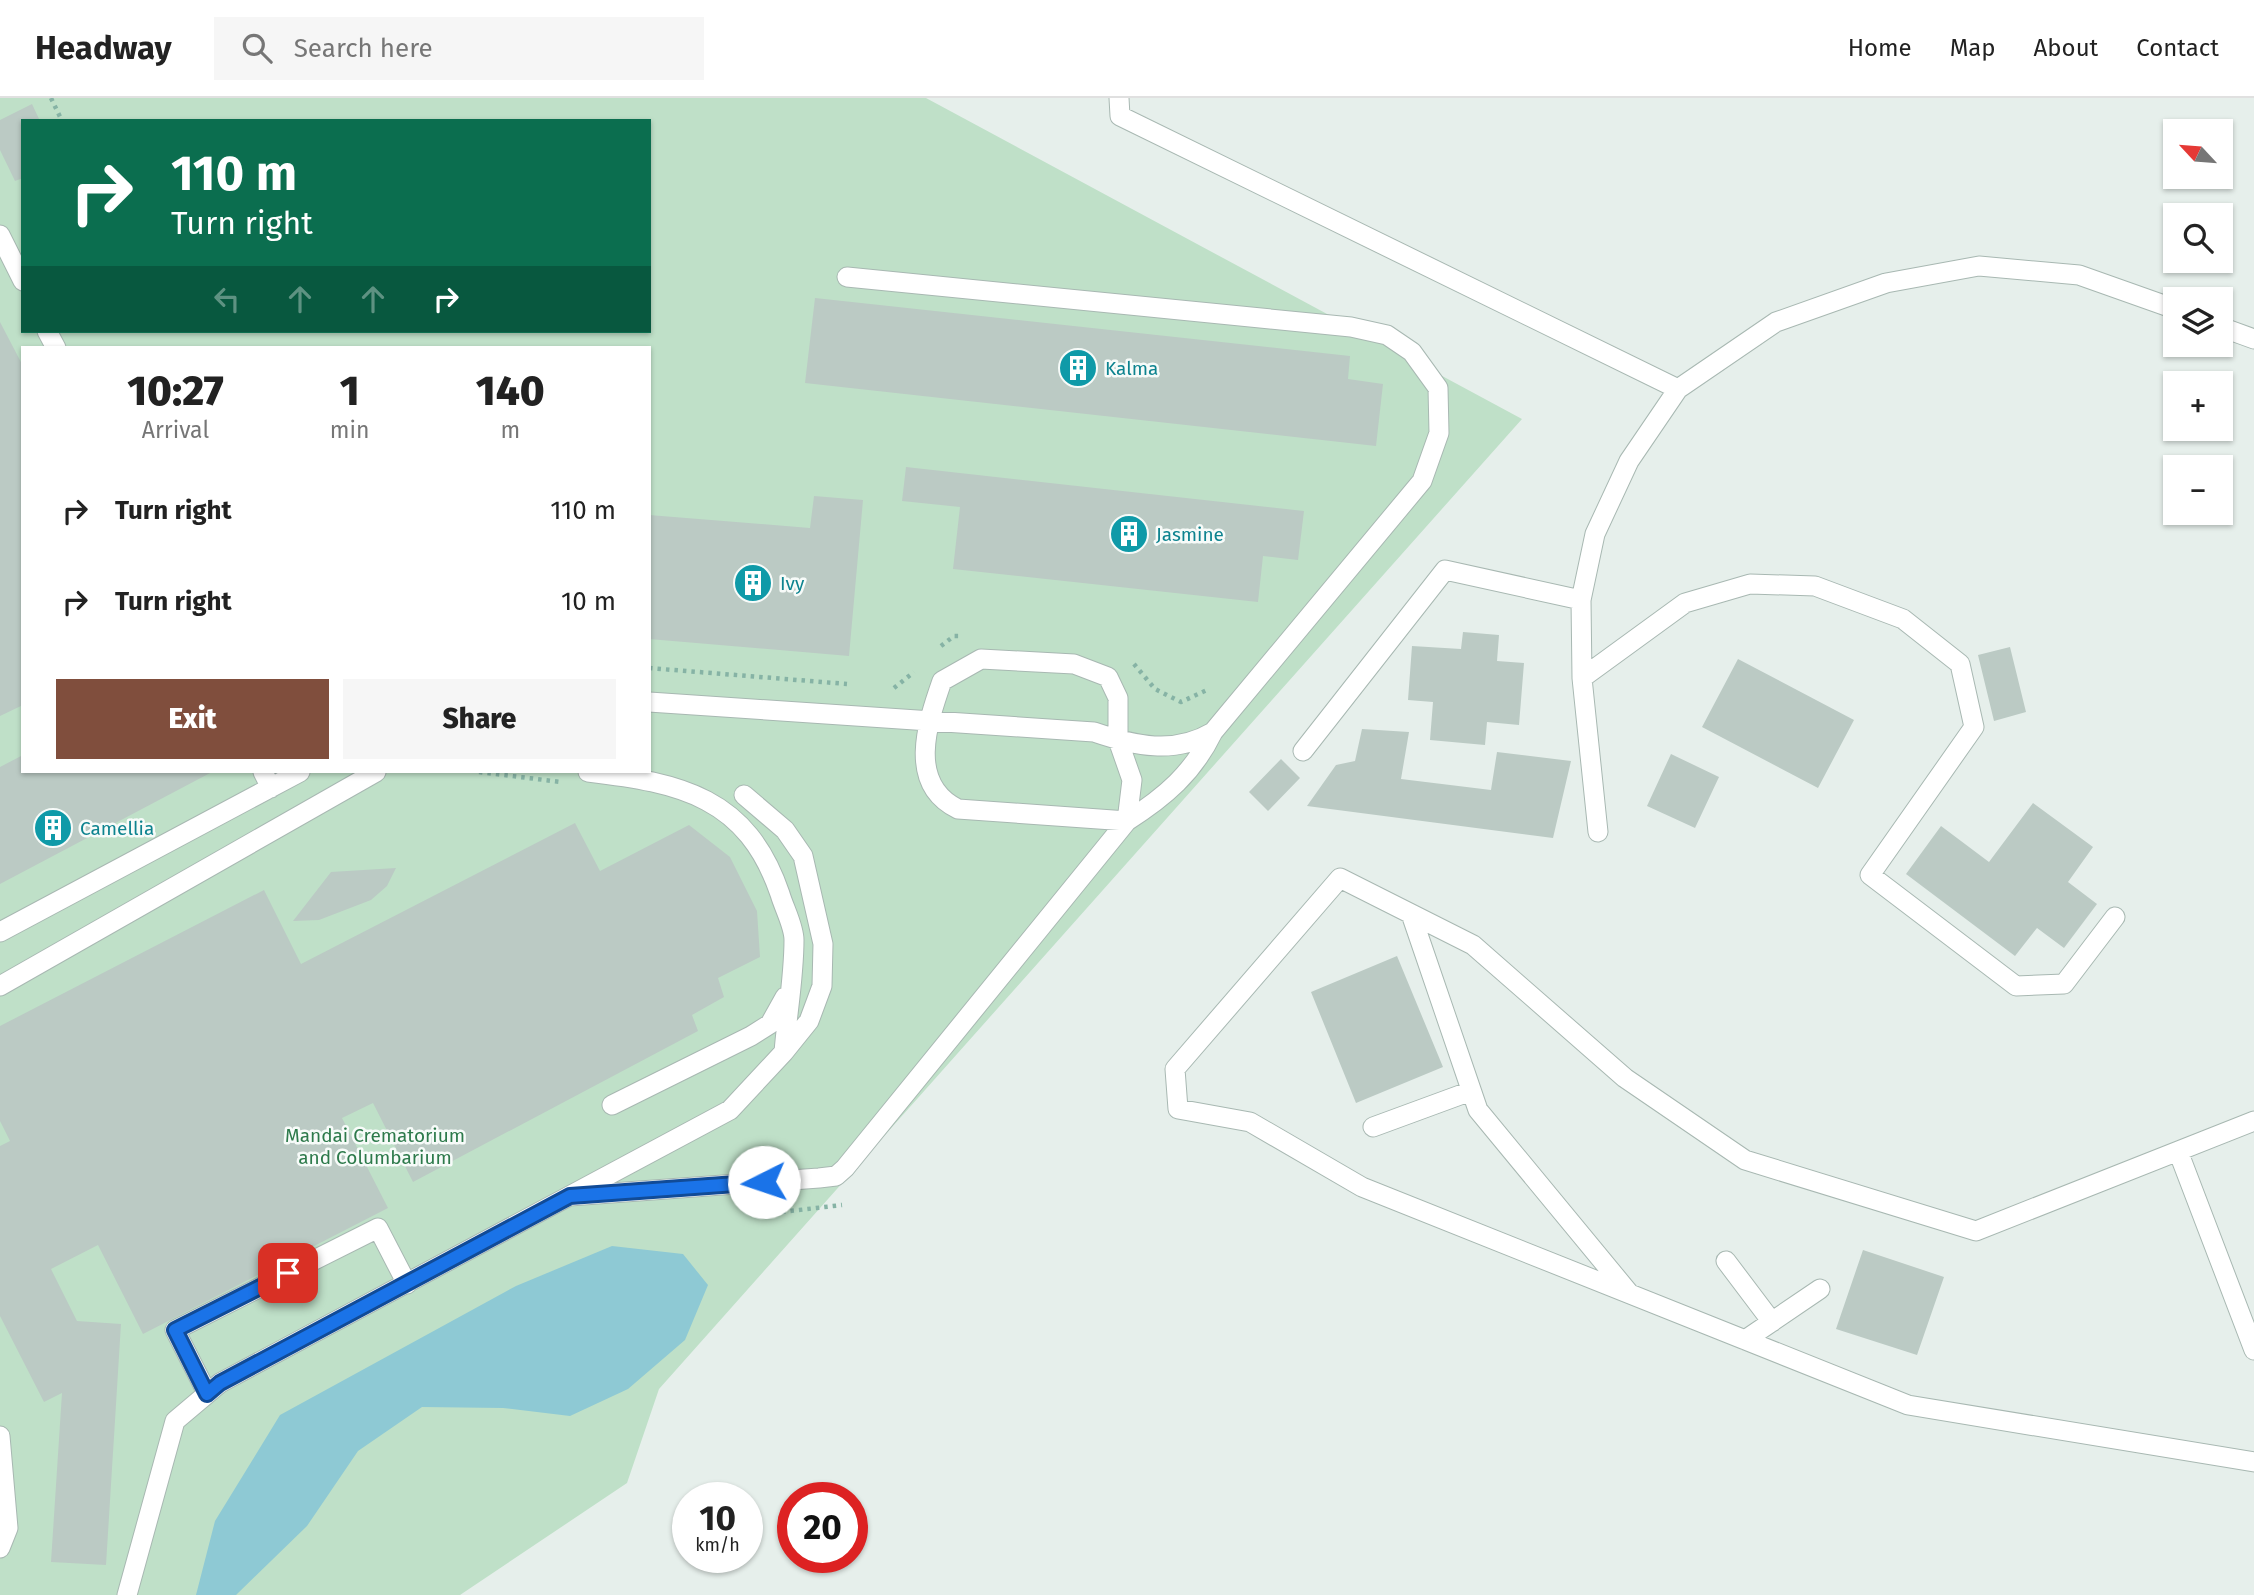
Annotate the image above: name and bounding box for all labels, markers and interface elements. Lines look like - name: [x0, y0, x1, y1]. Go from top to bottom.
- search box: [214, 17, 704, 80]
- text: Headway: [35, 28, 172, 68]
- icon: search: [238, 29, 276, 67]
- text: Search here: [294, 33, 433, 64]
- text: Home: [1848, 34, 1912, 62]
- text: Map: [1950, 34, 1996, 62]
- text: About: [2034, 34, 2098, 62]
- text: Contact: [2136, 34, 2219, 62]
- north arrow: [2163, 119, 2233, 189]
- map controls: [2163, 119, 2233, 525]
- text: 110 m: [171, 144, 297, 203]
- icon: right: [56, 147, 147, 238]
- button: search: [2163, 203, 2233, 273]
- text: Turn right: [171, 204, 313, 242]
- icon: left: [208, 280, 246, 318]
- icon: ahead: [281, 280, 319, 318]
- icon: ahead: [354, 280, 392, 318]
- icon: right: [427, 280, 465, 318]
- button: layers: [2163, 287, 2233, 357]
- building icon: Kalma: [1057, 347, 1099, 389]
- place label: Kalma: [1105, 357, 1158, 380]
- text: 10:27: [127, 366, 224, 416]
- text: 1: [340, 366, 360, 416]
- text: 140: [476, 366, 545, 416]
- button: +: [2163, 371, 2233, 441]
- text: Arrival: [142, 416, 209, 444]
- text: min: [330, 416, 370, 444]
- text: m: [500, 416, 520, 444]
- button: −: [2163, 455, 2233, 525]
- icon: right: [56, 492, 94, 530]
- text: Turn right: [115, 495, 232, 526]
- text: 110 m: [550, 495, 616, 526]
- building icon: Jasmine: [1108, 513, 1150, 555]
- place label: Jasmine: [1156, 523, 1224, 546]
- building icon: Ivy: [732, 562, 774, 604]
- place label: Ivy: [780, 572, 805, 595]
- icon: right: [56, 583, 94, 621]
- text: Turn right: [115, 586, 232, 617]
- text: 10 m: [561, 586, 616, 617]
- button: Exit: [56, 679, 329, 759]
- button: Share: [343, 679, 616, 759]
- building icon: Camellia: [32, 807, 74, 849]
- place label: Camellia: [80, 817, 154, 840]
- park label: Mandai Crematorium and Columbarium: [285, 1124, 465, 1169]
- position arrow: [727, 1145, 801, 1219]
- pin: [258, 1243, 318, 1303]
- icon: arrive: [269, 1254, 307, 1292]
- speed limit sign: 20: [777, 1482, 868, 1573]
- text: 10: [699, 1497, 736, 1539]
- text: km/h: [695, 1534, 740, 1556]

